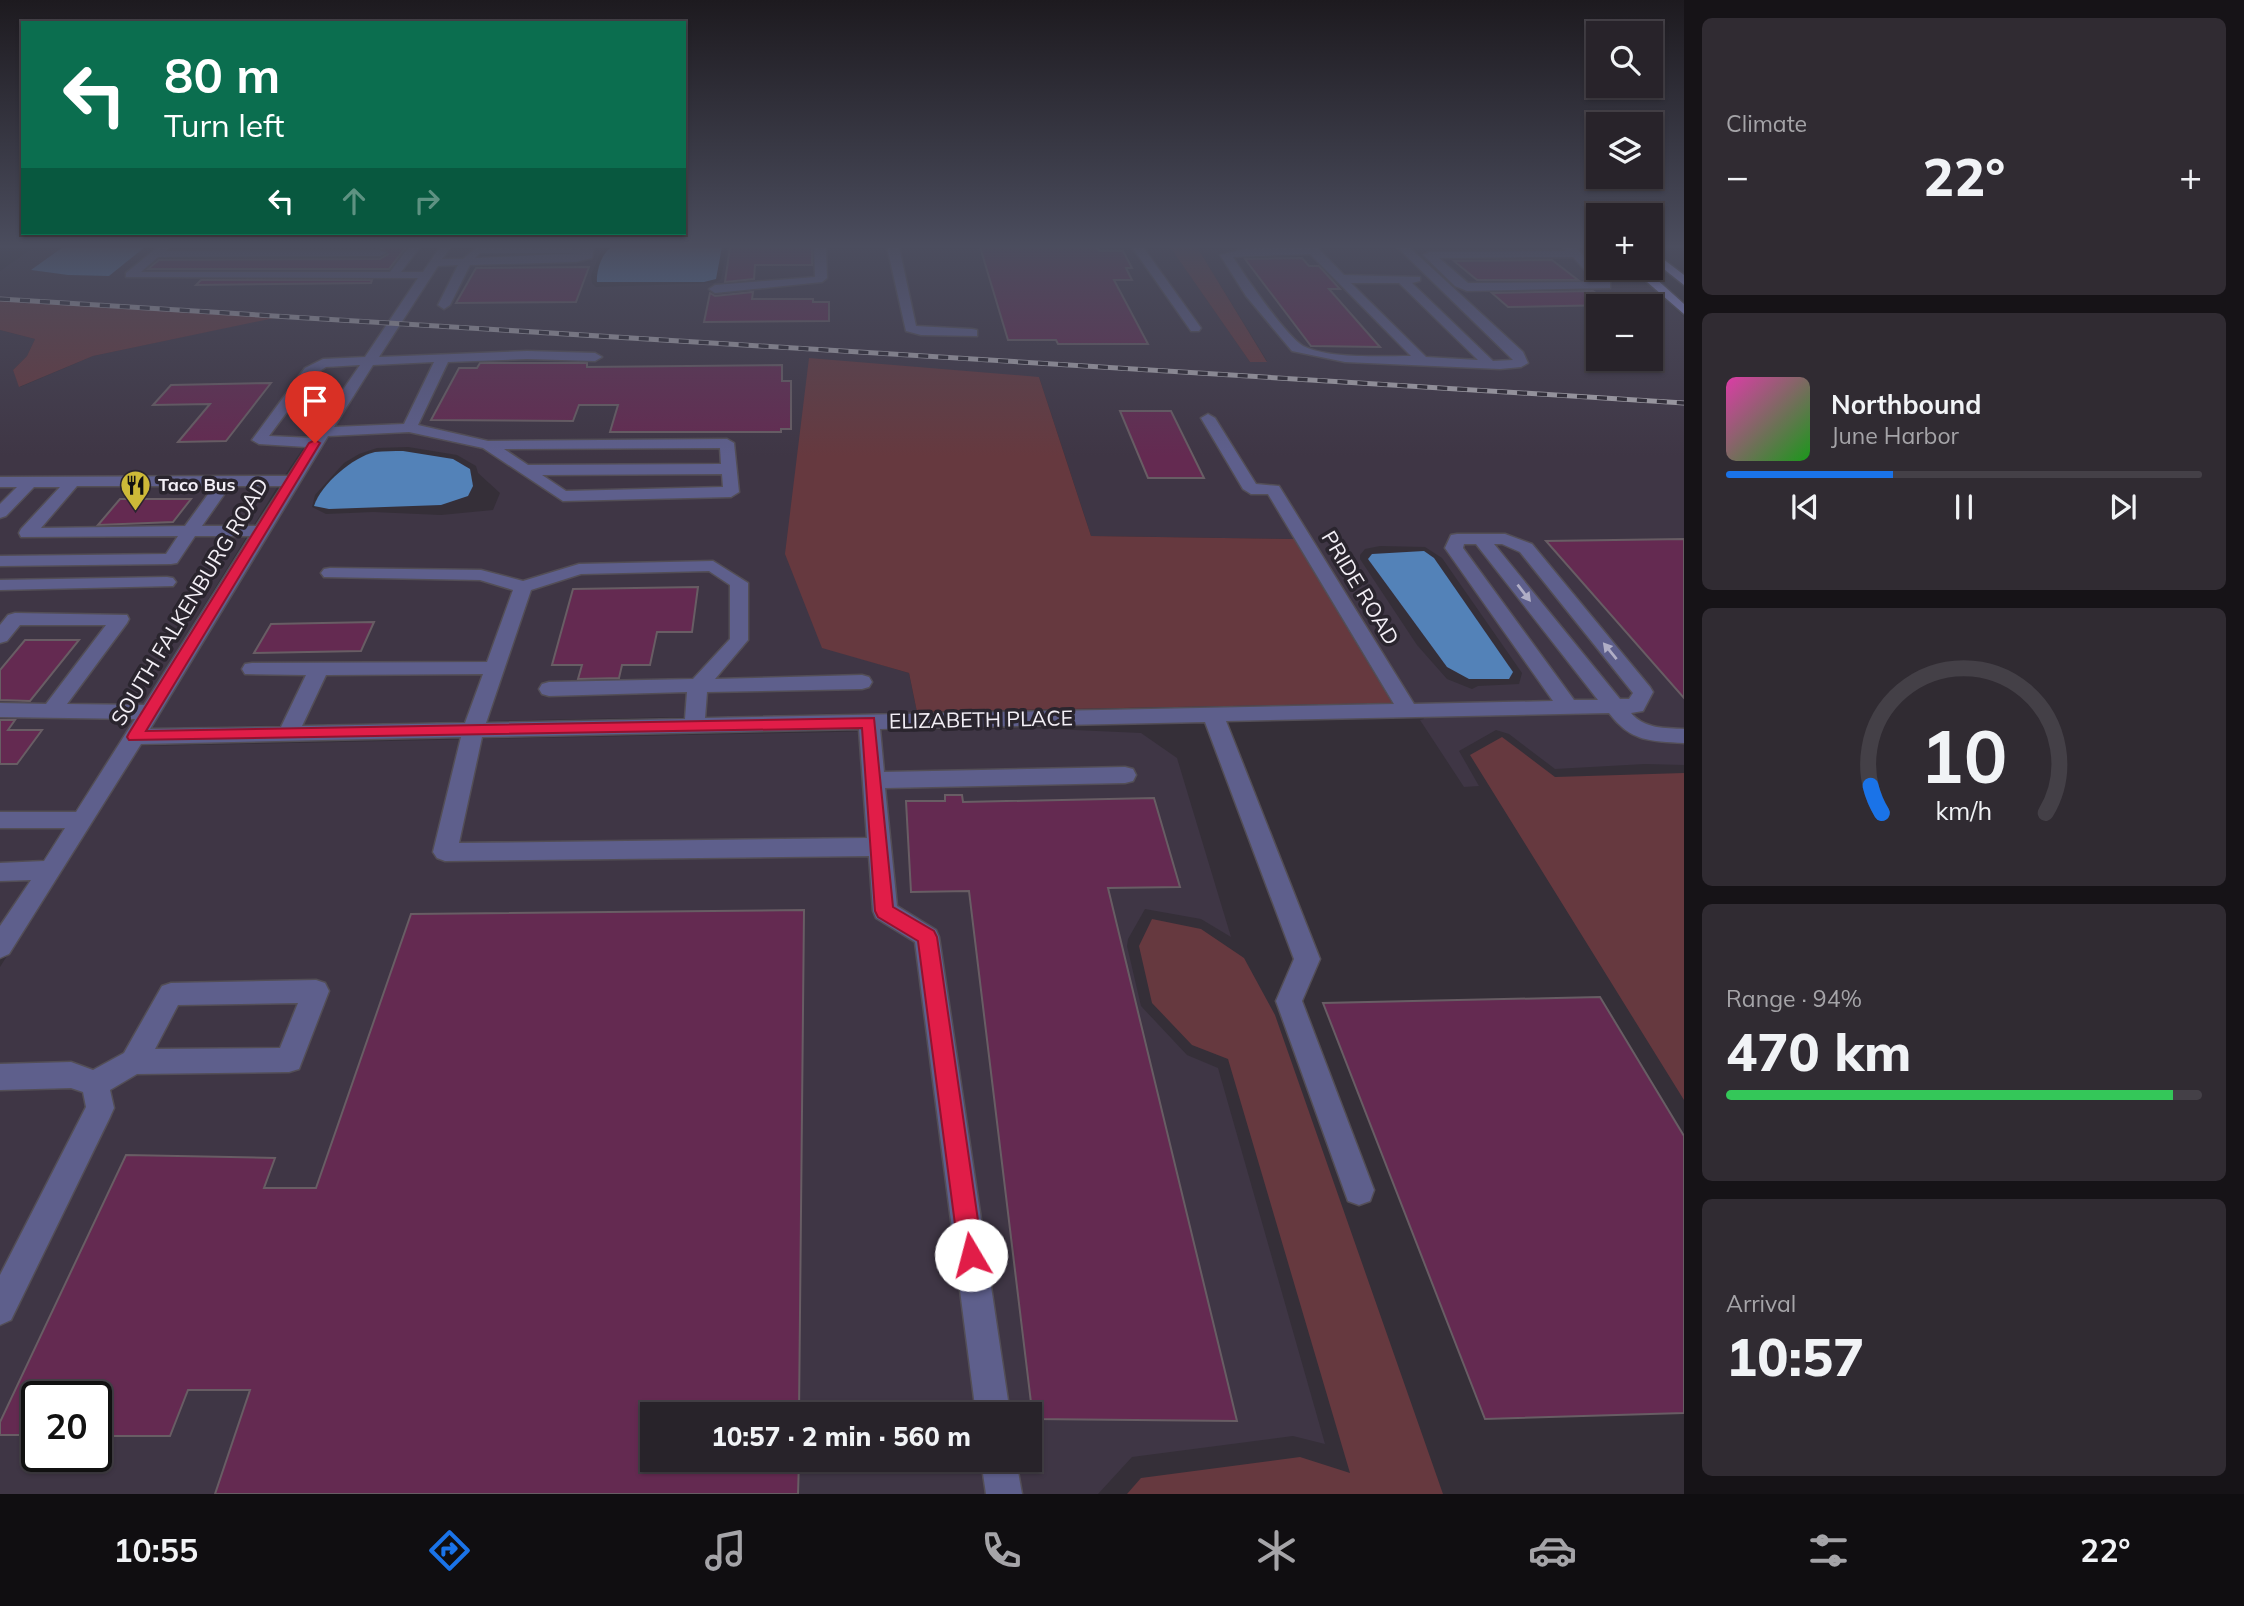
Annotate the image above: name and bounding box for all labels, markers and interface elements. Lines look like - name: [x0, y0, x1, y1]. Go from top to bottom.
- map controls: [1586, 21, 1663, 371]
- button: search: [1586, 21, 1663, 98]
- text: 80 m: [164, 44, 280, 105]
- icon: left: [49, 49, 140, 140]
- text: Turn left: [164, 105, 284, 145]
- text: Climate: [1726, 109, 1807, 138]
- button: layers: [1586, 112, 1663, 189]
- text: 22°: [1923, 144, 2005, 209]
- text: −: [1726, 152, 1749, 200]
- text: +: [2179, 152, 2202, 200]
- icon: left: [262, 182, 300, 220]
- icon: ahead: [335, 182, 373, 220]
- icon: right: [408, 182, 446, 220]
- button: +: [1586, 203, 1663, 280]
- button: −: [1586, 294, 1663, 371]
- pin: [285, 371, 345, 443]
- icon: arrive: [296, 382, 334, 420]
- text: Northbound: [1831, 388, 1981, 421]
- text: June Harbor: [1831, 421, 1959, 450]
- restaurant icon: Taco Bus: [118, 468, 152, 512]
- street label: SOUTH FALKENBURG ROAD: [105, 473, 273, 730]
- place label: Taco Bus: [158, 473, 236, 496]
- icon: previous: [1786, 488, 1824, 526]
- icon: pause: [1945, 488, 1983, 526]
- icon: next: [2104, 488, 2142, 526]
- street label: PRIDE ROAD: [1317, 526, 1405, 649]
- one-way arrow: [1516, 583, 1531, 601]
- one-way arrow: [1603, 643, 1618, 660]
- street label: ELIZABETH PLACE: [889, 704, 1073, 734]
- text: 10: [1920, 710, 2008, 801]
- text: km/h: [1936, 795, 1992, 826]
- text: Range · 94%: [1726, 984, 1862, 1013]
- text: 470 km: [1726, 1019, 1911, 1084]
- position arrow: [934, 1218, 1008, 1292]
- text: Arrival: [1726, 1289, 1796, 1318]
- text: 10:57: [1726, 1324, 1864, 1389]
- speed limit sign: 20: [21, 1381, 112, 1472]
- text: 10:57 · 2 min · 560 m: [711, 1420, 971, 1453]
- icon: directions: [425, 1526, 474, 1575]
- icon: music: [701, 1526, 750, 1575]
- icon: phone: [977, 1526, 1026, 1575]
- icon: climate: [1252, 1526, 1301, 1575]
- icon: car: [1528, 1526, 1577, 1575]
- icon: filters: [1804, 1526, 1853, 1575]
- text: 10:55: [113, 1530, 198, 1570]
- text: 22°: [2080, 1530, 2130, 1570]

